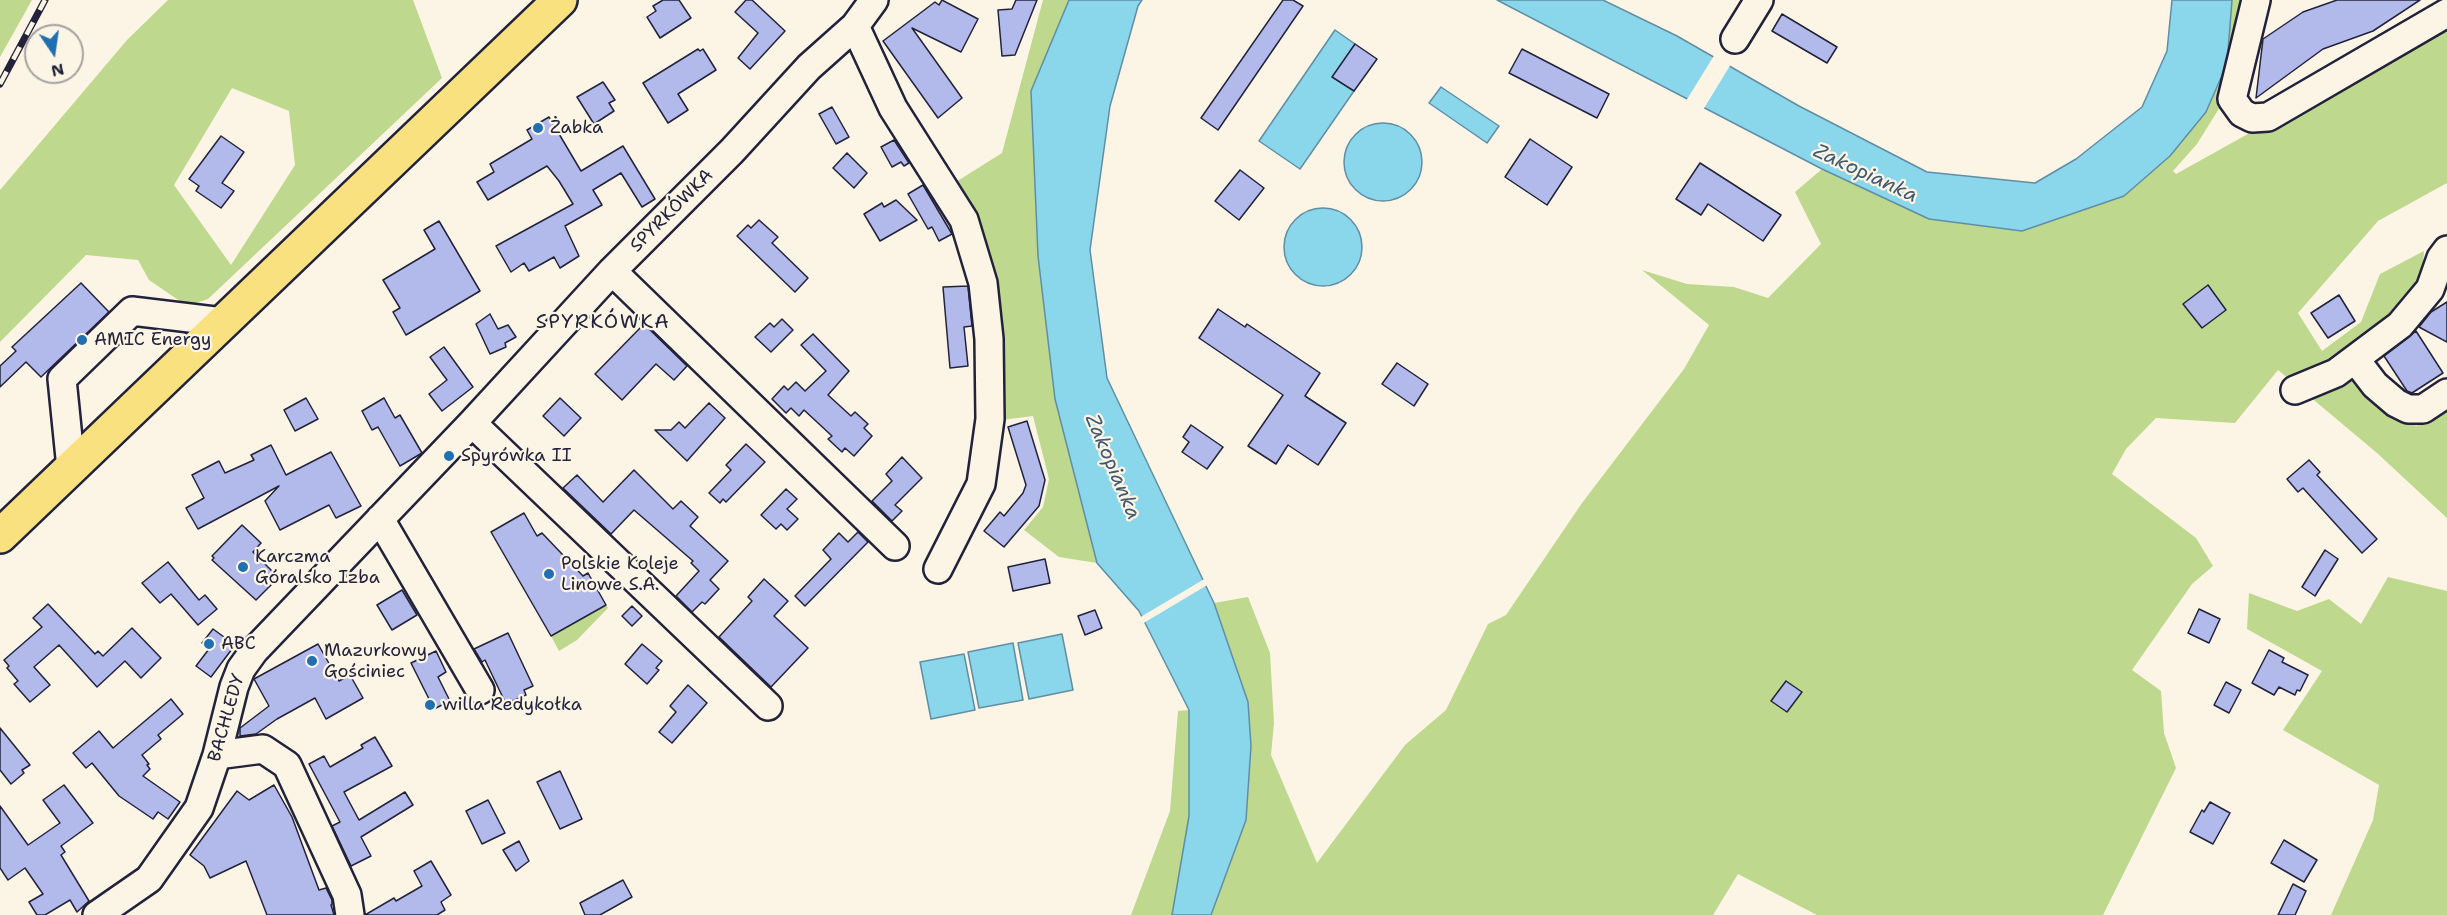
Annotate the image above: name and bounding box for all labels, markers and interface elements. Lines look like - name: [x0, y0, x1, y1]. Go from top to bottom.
- north arrow: [24, 24, 84, 84]
- text: N: [49, 58, 66, 82]
- place label: Żabka: [550, 117, 603, 139]
- marker: Żabka: [531, 121, 545, 135]
- water label: Zakopianka: [1809, 139, 1921, 209]
- street label: SPYRKÓWKA: [626, 165, 718, 257]
- district label: SPYRKÓWKA: [536, 311, 670, 335]
- place label: AMIC Energy: [94, 329, 211, 351]
- marker: AMIC Energy: [75, 333, 89, 347]
- water label: Zakopianka: [1079, 411, 1145, 523]
- place label: Spyrówka II: [461, 445, 572, 467]
- marker: Spyrówka II: [442, 449, 456, 463]
- place label: Karczma Góralsko Izba: [255, 546, 380, 588]
- place label: Polskie Koleje Linowe S.A.: [561, 553, 679, 596]
- marker: Karczma Góralsko Izba: [236, 560, 250, 574]
- marker: Polskie Koleje Linowe S.A.: [542, 567, 556, 581]
- place label: ABC: [221, 633, 256, 655]
- marker: ABC: [202, 637, 216, 651]
- place label: Mazurkowy Gościniec: [324, 640, 427, 682]
- marker: Mazurkowy Gościniec: [305, 654, 319, 668]
- street label: BACHLEDY: [204, 672, 250, 764]
- place label: willa Redykołka: [442, 694, 582, 716]
- marker: willa Redykołka: [423, 698, 437, 712]

